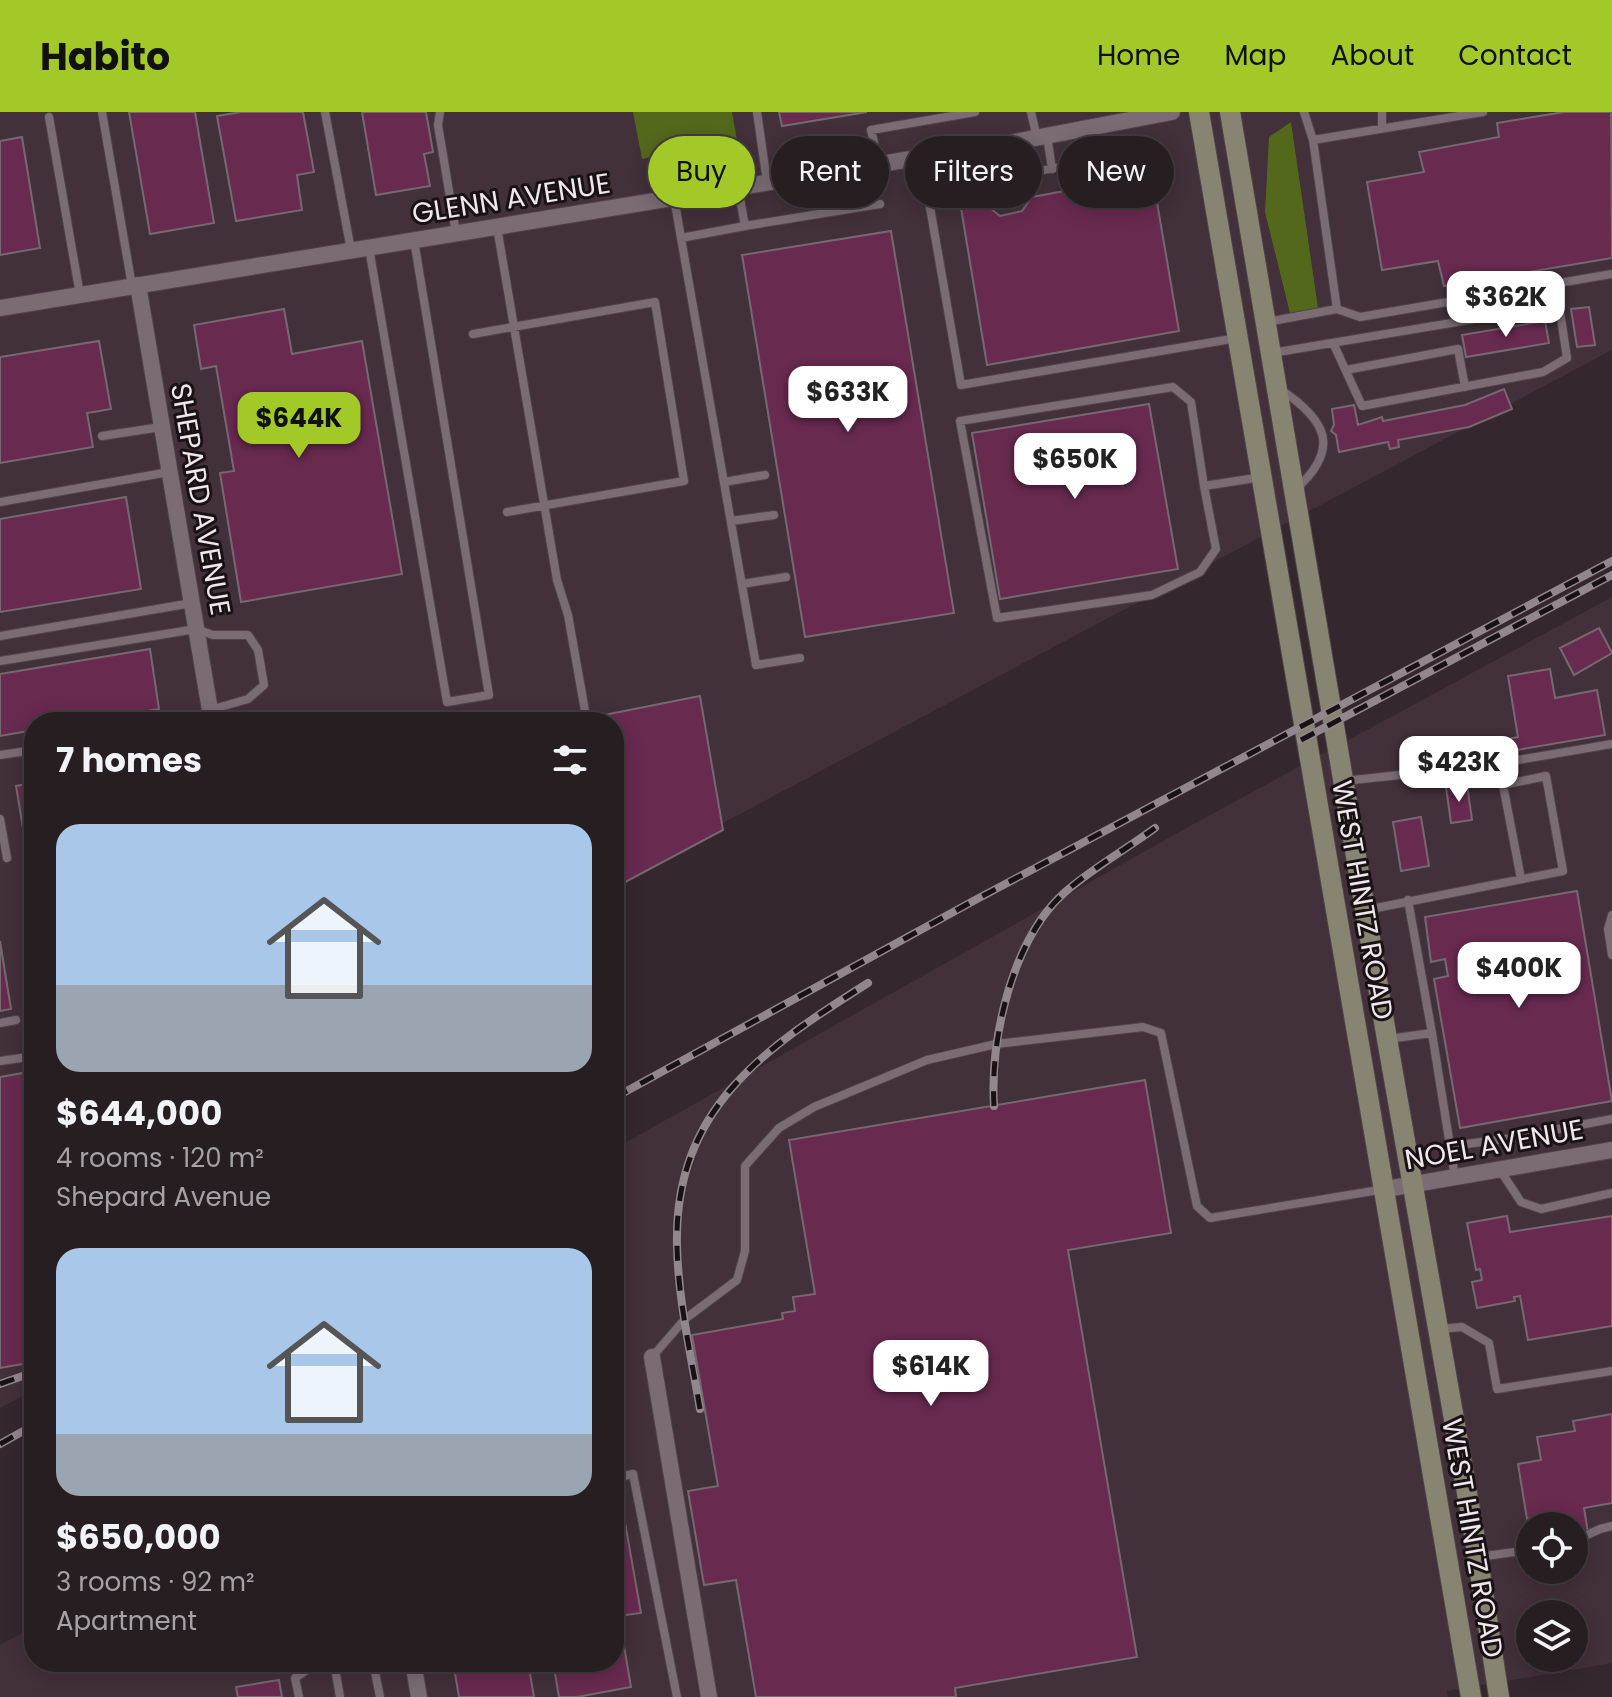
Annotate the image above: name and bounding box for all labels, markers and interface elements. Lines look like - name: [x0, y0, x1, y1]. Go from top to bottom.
- text: Habito: [40, 30, 170, 83]
- text: Home: [1097, 36, 1180, 75]
- text: Map: [1224, 36, 1286, 75]
- text: About: [1330, 36, 1414, 75]
- text: Contact: [1458, 36, 1572, 75]
- chip: Buy: [648, 136, 755, 208]
- chip: Rent: [771, 136, 889, 208]
- chip: Filters: [905, 136, 1042, 208]
- chip: New: [1058, 136, 1174, 208]
- street label: GLENN AVENUE: [409, 164, 613, 233]
- pin: $362K: [1450, 271, 1562, 339]
- text: $362K: [1465, 279, 1547, 315]
- pin: $633K: [792, 366, 904, 434]
- text: $633K: [806, 374, 890, 410]
- street label: SHEPARD AVENUE: [161, 380, 240, 618]
- pin: $644K: [243, 392, 355, 460]
- text: $644K: [256, 400, 343, 436]
- pin: $650K: [1019, 433, 1131, 501]
- text: $650K: [1032, 441, 1118, 477]
- text: 7 homes: [56, 736, 202, 784]
- pin: $423K: [1403, 736, 1515, 804]
- icon: filters: [548, 738, 592, 782]
- text: $423K: [1417, 744, 1501, 780]
- street label: WEST HINTZ ROAD: [1322, 777, 1403, 1023]
- icon: home: [252, 876, 396, 1020]
- pin: $400K: [1463, 942, 1575, 1010]
- text: $400K: [1476, 950, 1562, 986]
- text: $644,000: [56, 1089, 222, 1137]
- street label: NOEL AVENUE: [1402, 1110, 1586, 1179]
- text: 4 rooms · 120 m²: [56, 1140, 264, 1176]
- text: Shepard Avenue: [56, 1179, 271, 1215]
- icon: home: [252, 1300, 396, 1444]
- pin: $614K: [875, 1340, 987, 1408]
- text: $614K: [891, 1348, 971, 1384]
- street label: WEST HINTZ ROAD: [1432, 1415, 1513, 1661]
- map controls: [1516, 1512, 1588, 1672]
- button: locate: [1516, 1512, 1588, 1584]
- text: $650,000: [56, 1513, 221, 1561]
- text: 3 rooms · 92 m²: [56, 1564, 255, 1600]
- button: layers: [1516, 1600, 1588, 1672]
- text: Apartment: [56, 1603, 197, 1639]

